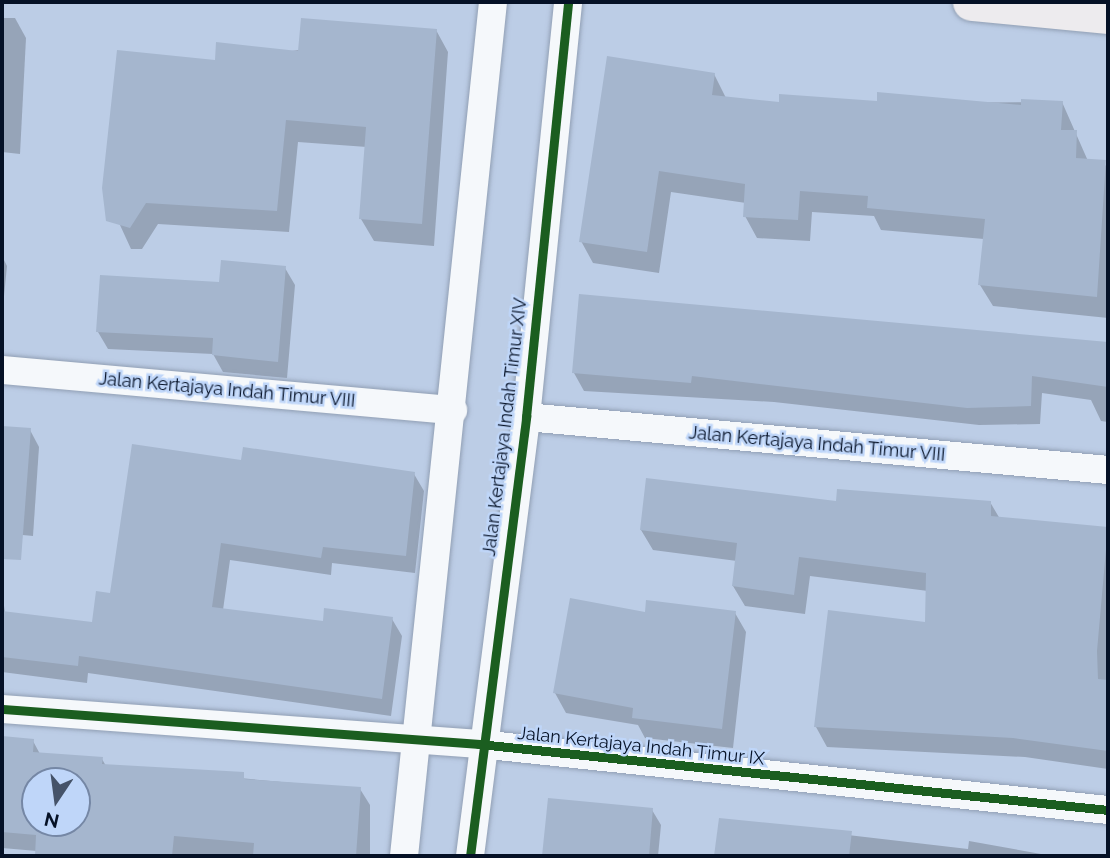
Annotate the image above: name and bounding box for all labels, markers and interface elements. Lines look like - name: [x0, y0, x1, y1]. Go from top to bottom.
- street label: Jalan Kertajaya Indah Timur XIV: [478, 296, 532, 558]
- street label: Jalan Kertajaya Indah Timur VIII: [97, 368, 357, 412]
- street label: Jalan Kertajaya Indah Timur VIII: [687, 422, 947, 466]
- street label: Jalan Kertajaya Indah Timur IX: [516, 722, 766, 770]
- north arrow: [21, 767, 91, 837]
- text: N: [42, 808, 61, 833]

